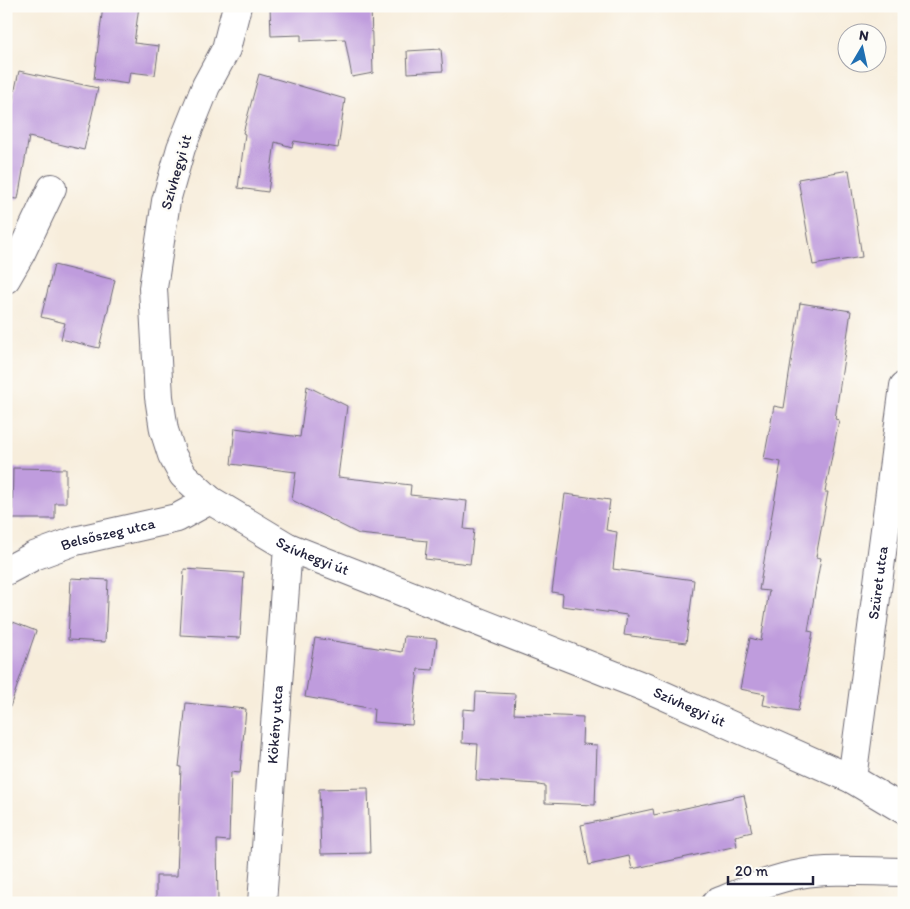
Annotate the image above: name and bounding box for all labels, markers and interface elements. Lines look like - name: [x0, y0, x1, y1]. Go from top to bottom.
- north arrow: [838, 22, 888, 72]
- text: N: [858, 27, 870, 45]
- street label: Szívhegyi út: [157, 132, 195, 212]
- street label: Belsőszeg utca: [58, 514, 157, 554]
- street label: Szívhegyi út: [273, 533, 352, 579]
- street label: Szüret utca: [864, 545, 892, 621]
- street label: Szívhegyi út: [651, 683, 729, 731]
- street label: Kökény utca: [263, 684, 287, 764]
- scale bar: [728, 854, 812, 886]
- text: 20 m: [735, 862, 769, 880]

